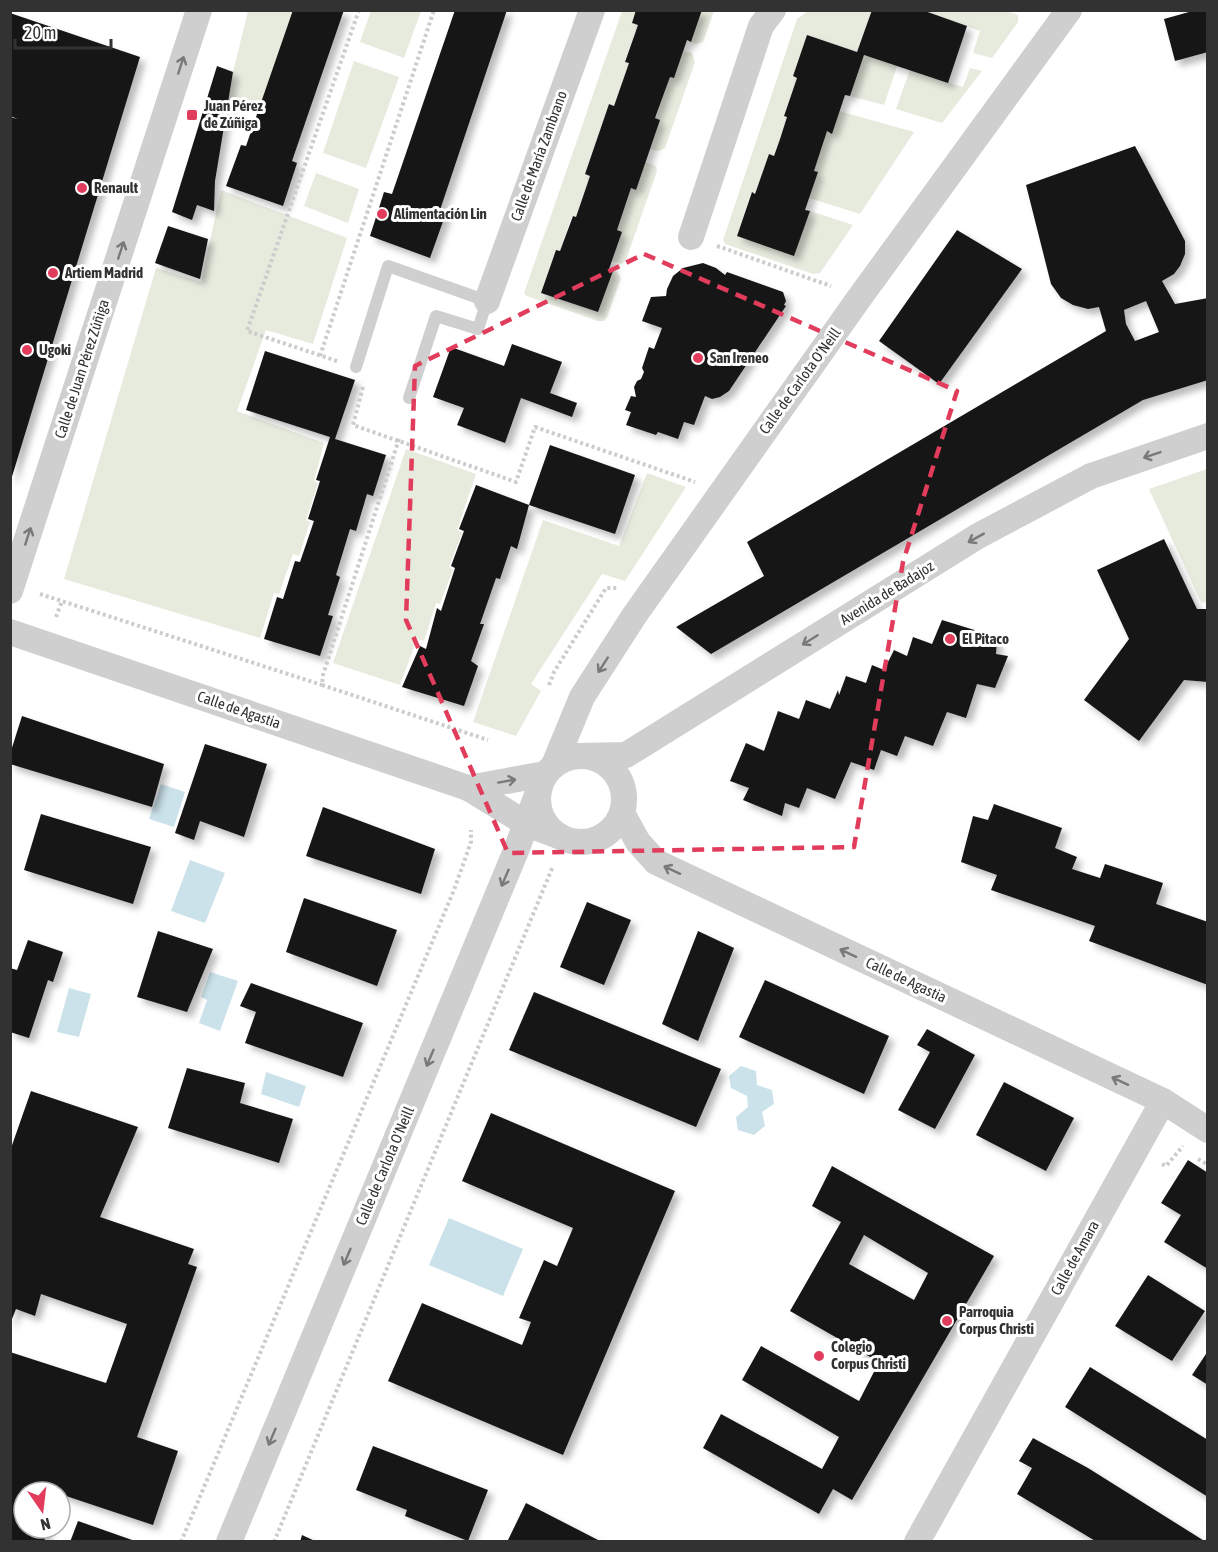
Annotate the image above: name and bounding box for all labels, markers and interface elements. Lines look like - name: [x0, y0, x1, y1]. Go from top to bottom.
- scale bar: [15, 12, 111, 50]
- text: 20 m: [24, 22, 56, 43]
- one-way arrow: [176, 56, 187, 75]
- street label: Calle de María Zambrano: [507, 88, 570, 223]
- place label: Juan Pérez de Zúñiga: [203, 97, 264, 131]
- marker: Juan Pérez de Zúñiga: [185, 108, 199, 122]
- place label: Renault: [94, 179, 139, 196]
- marker: Renault: [75, 181, 89, 195]
- place label: Alimentación Lin: [393, 205, 487, 222]
- marker: Alimentación Lin: [375, 207, 389, 221]
- one-way arrow: [116, 241, 127, 260]
- place label: Artiem Madrid: [64, 264, 143, 281]
- marker: Artiem Madrid: [46, 266, 60, 280]
- street label: Calle de Juan Pérez Zúñiga: [51, 297, 112, 441]
- street label: Calle de Carlota O’Neill: [755, 324, 844, 437]
- place label: Ugoki: [39, 341, 71, 358]
- marker: Ugoki: [20, 343, 34, 357]
- place label: San Ireneo: [710, 349, 769, 366]
- marker: San Ireneo: [691, 351, 705, 365]
- one-way arrow: [1143, 450, 1162, 461]
- one-way arrow: [24, 527, 35, 546]
- one-way arrow: [968, 532, 985, 544]
- street label: Avenida de Badajoz: [837, 557, 937, 628]
- place label: El Pitaco: [962, 630, 1009, 647]
- marker: El Pitaco: [943, 632, 957, 646]
- one-way arrow: [802, 635, 819, 647]
- one-way arrow: [596, 656, 608, 673]
- street label: Calle de Agastia: [195, 687, 283, 732]
- one-way arrow: [496, 775, 516, 786]
- one-way arrow: [664, 863, 682, 875]
- one-way arrow: [499, 868, 510, 886]
- one-way arrow: [840, 947, 858, 958]
- street label: Calle de Agastia: [863, 953, 949, 1006]
- one-way arrow: [424, 1048, 435, 1066]
- one-way arrow: [1111, 1074, 1129, 1086]
- street label: Calle de Carlota O’Neill: [352, 1104, 417, 1228]
- street label: Calle de Amara: [1047, 1217, 1102, 1298]
- one-way arrow: [341, 1247, 352, 1266]
- place label: Parroquia Corpus Christi: [959, 1303, 1034, 1337]
- marker: Parroquia Corpus Christi: [940, 1314, 954, 1328]
- place label: Colegio Corpus Christi: [831, 1338, 906, 1372]
- marker: Colegio Corpus Christi: [812, 1349, 826, 1363]
- one-way arrow: [266, 1427, 277, 1446]
- north arrow: [12, 1480, 72, 1540]
- text: N: [39, 1515, 52, 1534]

